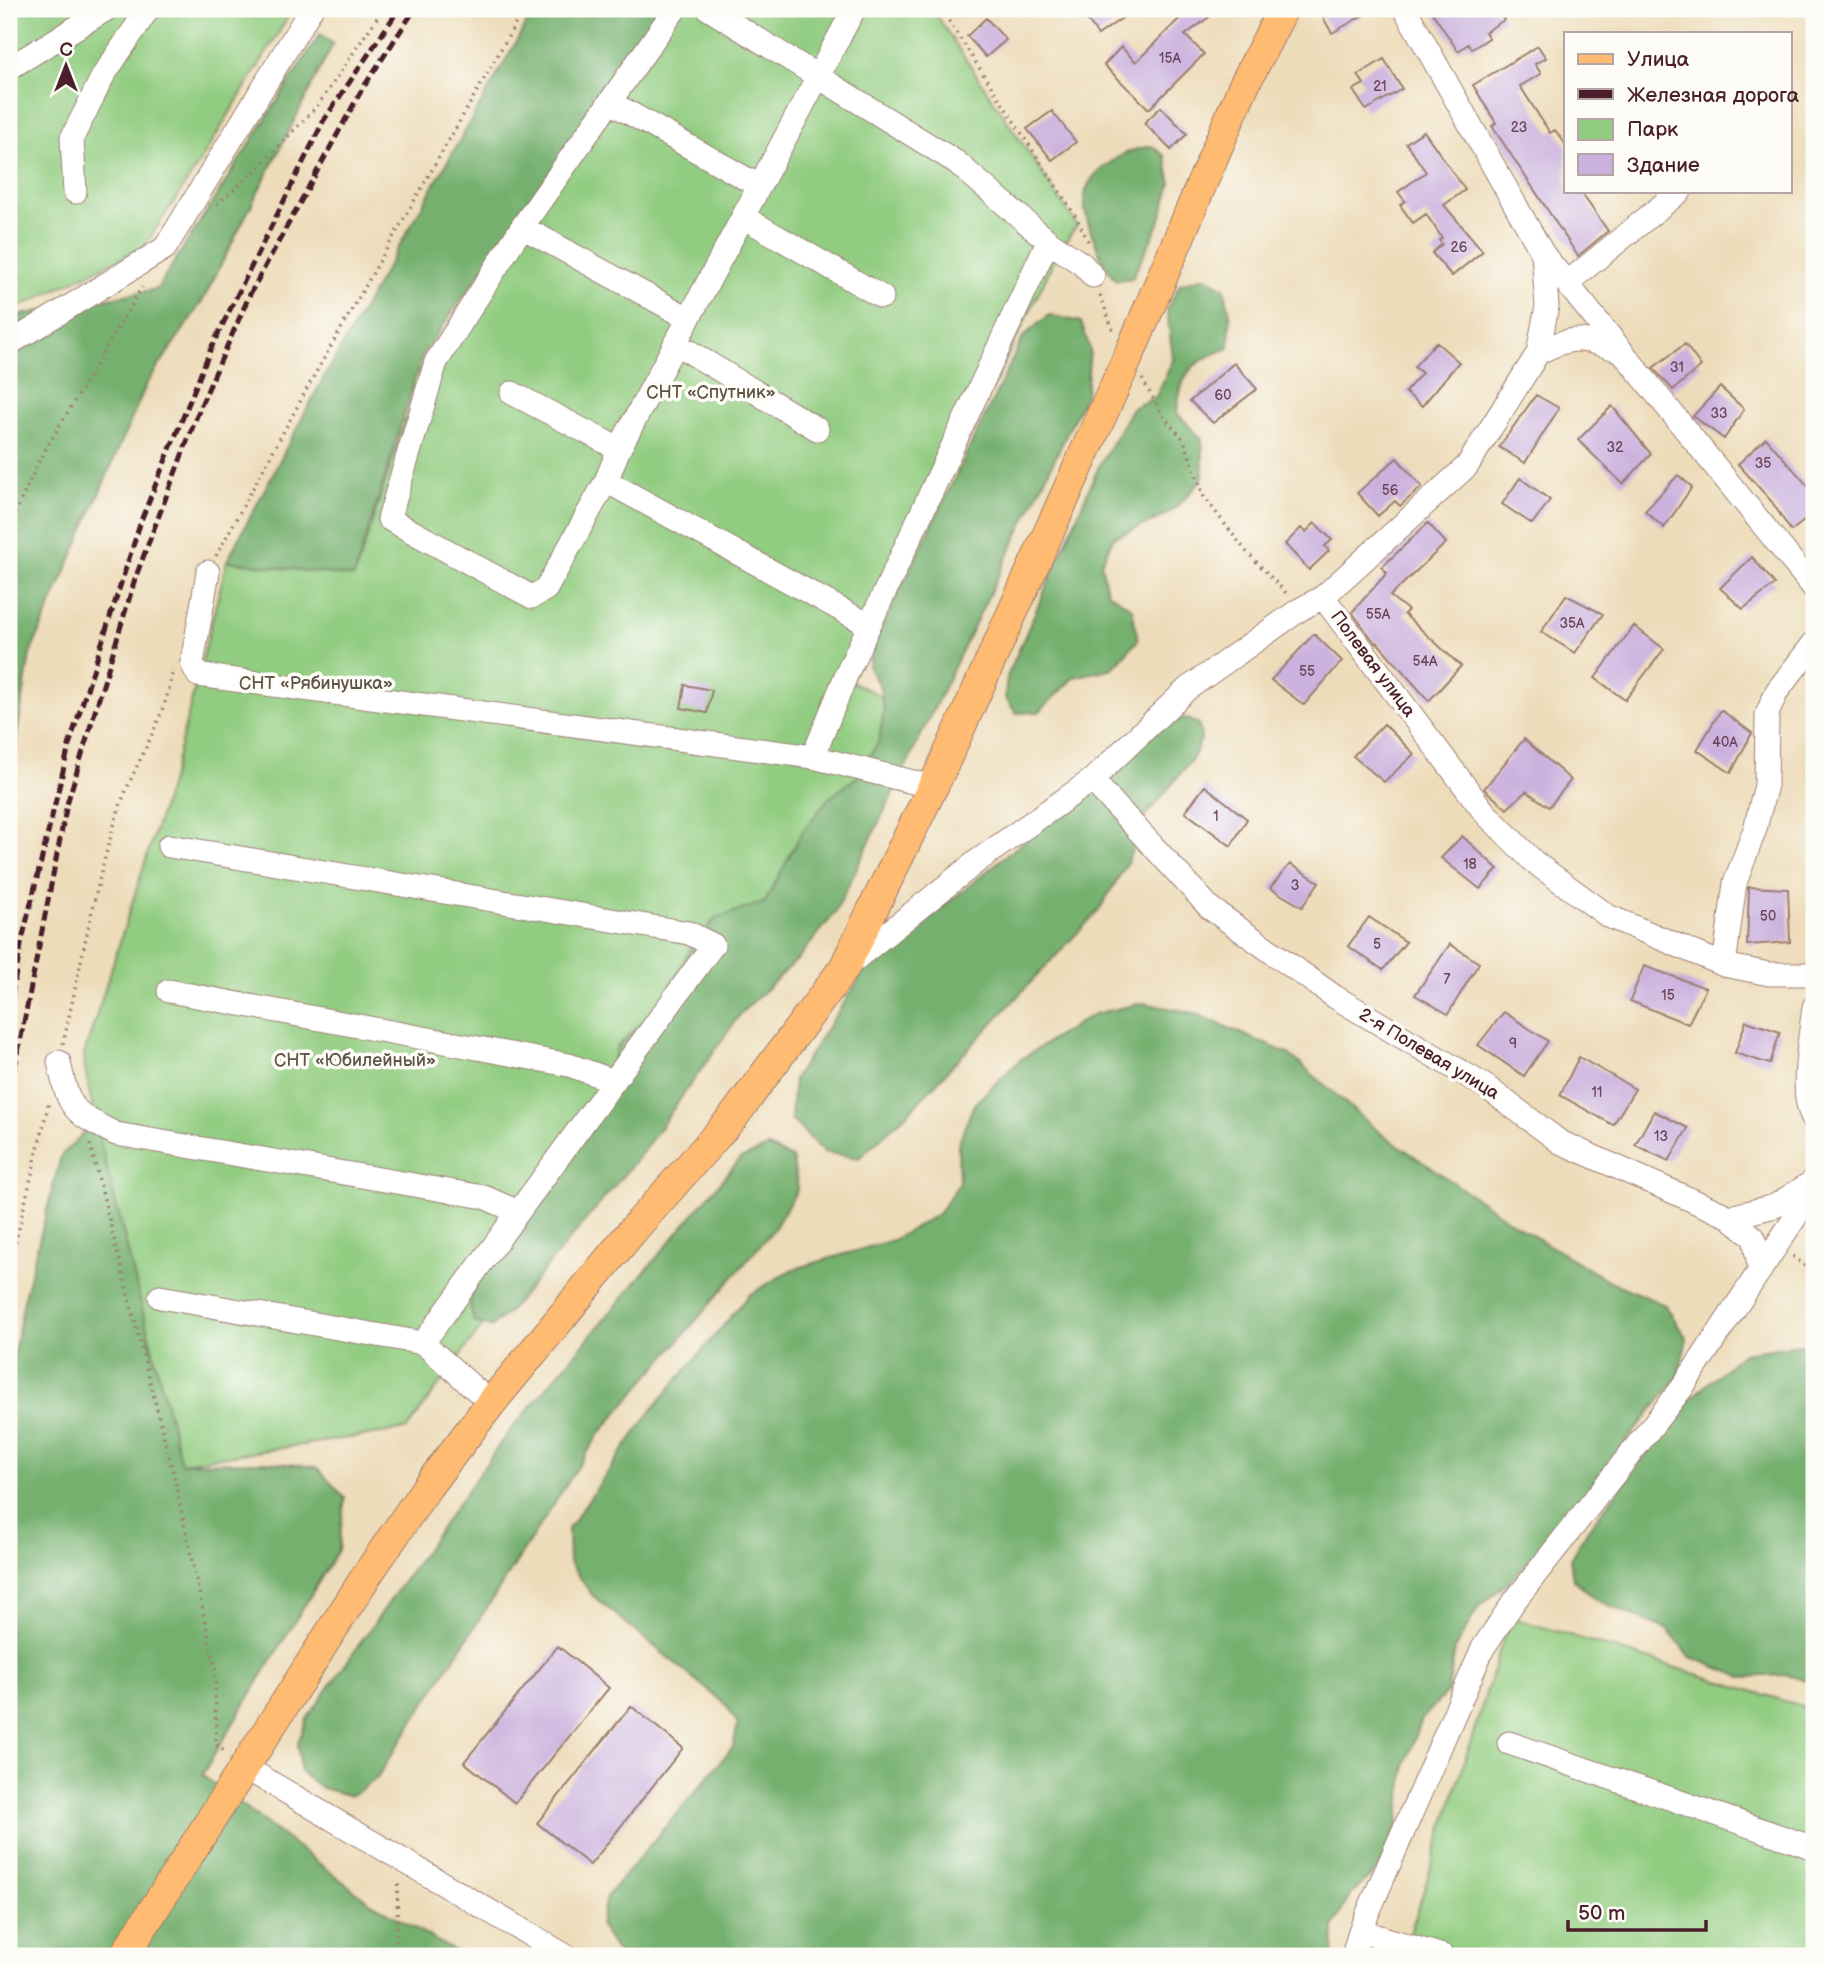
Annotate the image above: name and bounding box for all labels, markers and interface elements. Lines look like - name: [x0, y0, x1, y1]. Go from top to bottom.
- north arrow: [32, 32, 102, 102]
- legend: [1564, 32, 1792, 192]
- text: С: [59, 39, 73, 62]
- text: Улица: [1627, 47, 1690, 72]
- house number: 15А: [1159, 50, 1181, 67]
- house number: 21: [1373, 78, 1387, 95]
- text: Железная дорога: [1627, 83, 1800, 108]
- text: Парк: [1627, 117, 1678, 142]
- house number: 23: [1511, 119, 1527, 136]
- text: Здание: [1627, 153, 1700, 178]
- house number: 26: [1451, 239, 1468, 256]
- house number: 31: [1670, 359, 1684, 376]
- park label: СНТ «Спутник»: [646, 382, 776, 403]
- house number: 60: [1215, 387, 1231, 404]
- house number: 33: [1710, 405, 1728, 422]
- house number: 32: [1607, 439, 1624, 456]
- house number: 35: [1755, 455, 1771, 472]
- house number: 56: [1382, 482, 1399, 499]
- house number: 55А: [1366, 606, 1391, 623]
- street label: Полевая улица: [1326, 607, 1420, 722]
- house number: 35А: [1559, 615, 1585, 632]
- house number: 54А: [1412, 653, 1438, 670]
- house number: 55: [1299, 663, 1315, 680]
- park label: СНТ «Рябинушка»: [239, 673, 393, 694]
- house number: 40А: [1712, 734, 1738, 751]
- house number: 1: [1213, 808, 1219, 825]
- house number: 18: [1463, 856, 1477, 873]
- house number: 3: [1291, 877, 1299, 894]
- house number: 50: [1760, 908, 1776, 925]
- house number: 5: [1373, 936, 1381, 953]
- house number: 7: [1444, 971, 1451, 988]
- house number: 15: [1661, 987, 1675, 1004]
- street label: 2-я Полевая улица: [1355, 1004, 1503, 1104]
- house number: 9: [1509, 1035, 1517, 1052]
- park label: СНТ «Юбилейный»: [274, 1050, 436, 1071]
- house number: 11: [1592, 1084, 1602, 1101]
- house number: 13: [1654, 1128, 1668, 1145]
- scale bar: [1568, 1888, 1706, 1932]
- text: 50 m: [1578, 1901, 1625, 1926]

